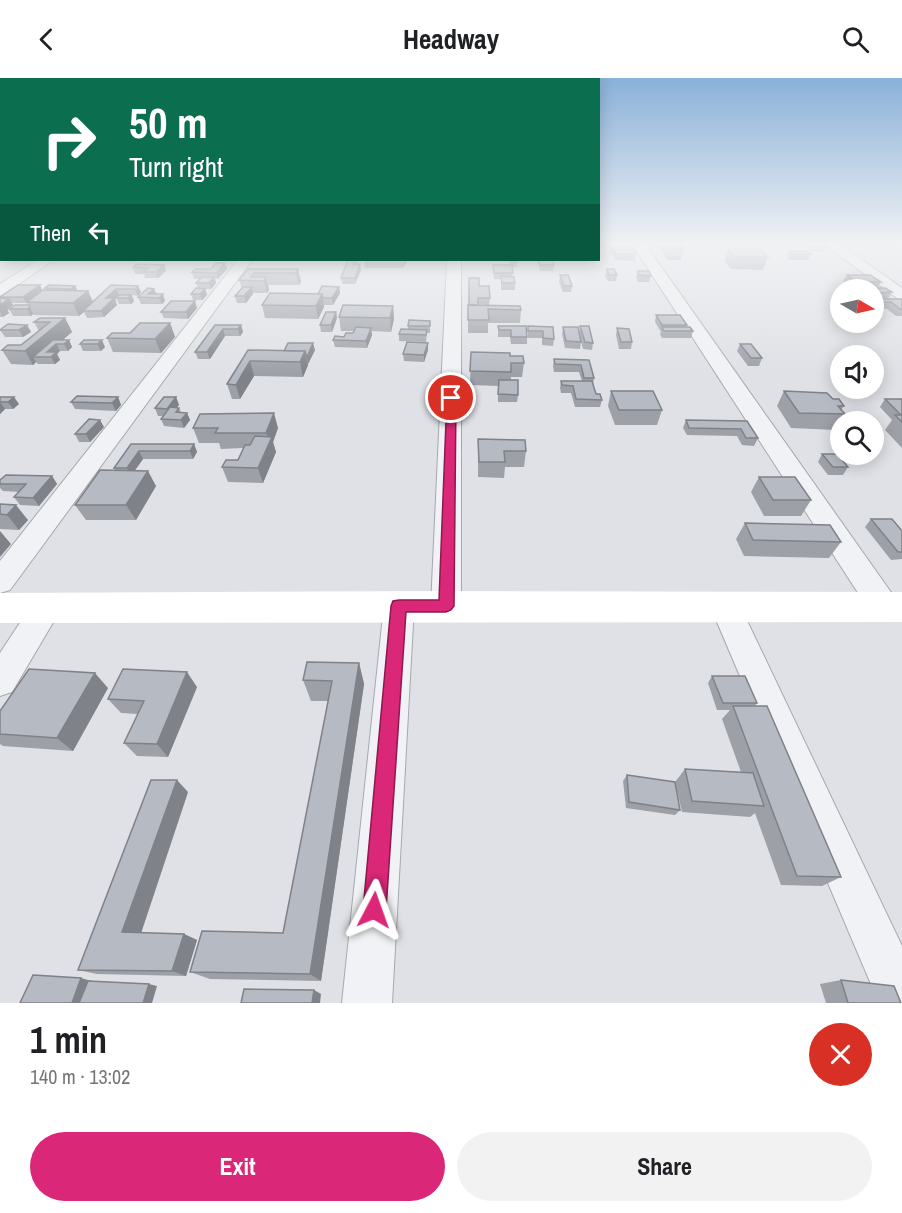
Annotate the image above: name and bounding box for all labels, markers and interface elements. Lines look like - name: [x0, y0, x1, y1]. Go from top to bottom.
- text: Headway: [403, 21, 499, 57]
- icon: back: [30, 23, 63, 56]
- icon: search: [839, 23, 872, 56]
- text: 50 m: [129, 95, 208, 151]
- icon: right: [30, 102, 108, 180]
- text: Turn right: [129, 149, 223, 185]
- icon: left: [83, 216, 116, 249]
- text: Then: [30, 218, 71, 248]
- north arrow: [830, 279, 884, 333]
- map controls: [830, 279, 884, 465]
- button: sound: [830, 345, 884, 399]
- pin: [425, 372, 476, 423]
- icon: arrive: [434, 381, 467, 414]
- button: search: [830, 411, 884, 465]
- position arrow: [342, 878, 406, 942]
- text: 1 min: [30, 1016, 107, 1064]
- button: close: [809, 1023, 872, 1086]
- text: 140 m · 13:02: [30, 1063, 130, 1090]
- button: Exit: [30, 1132, 445, 1201]
- button: Share: [457, 1132, 872, 1201]

